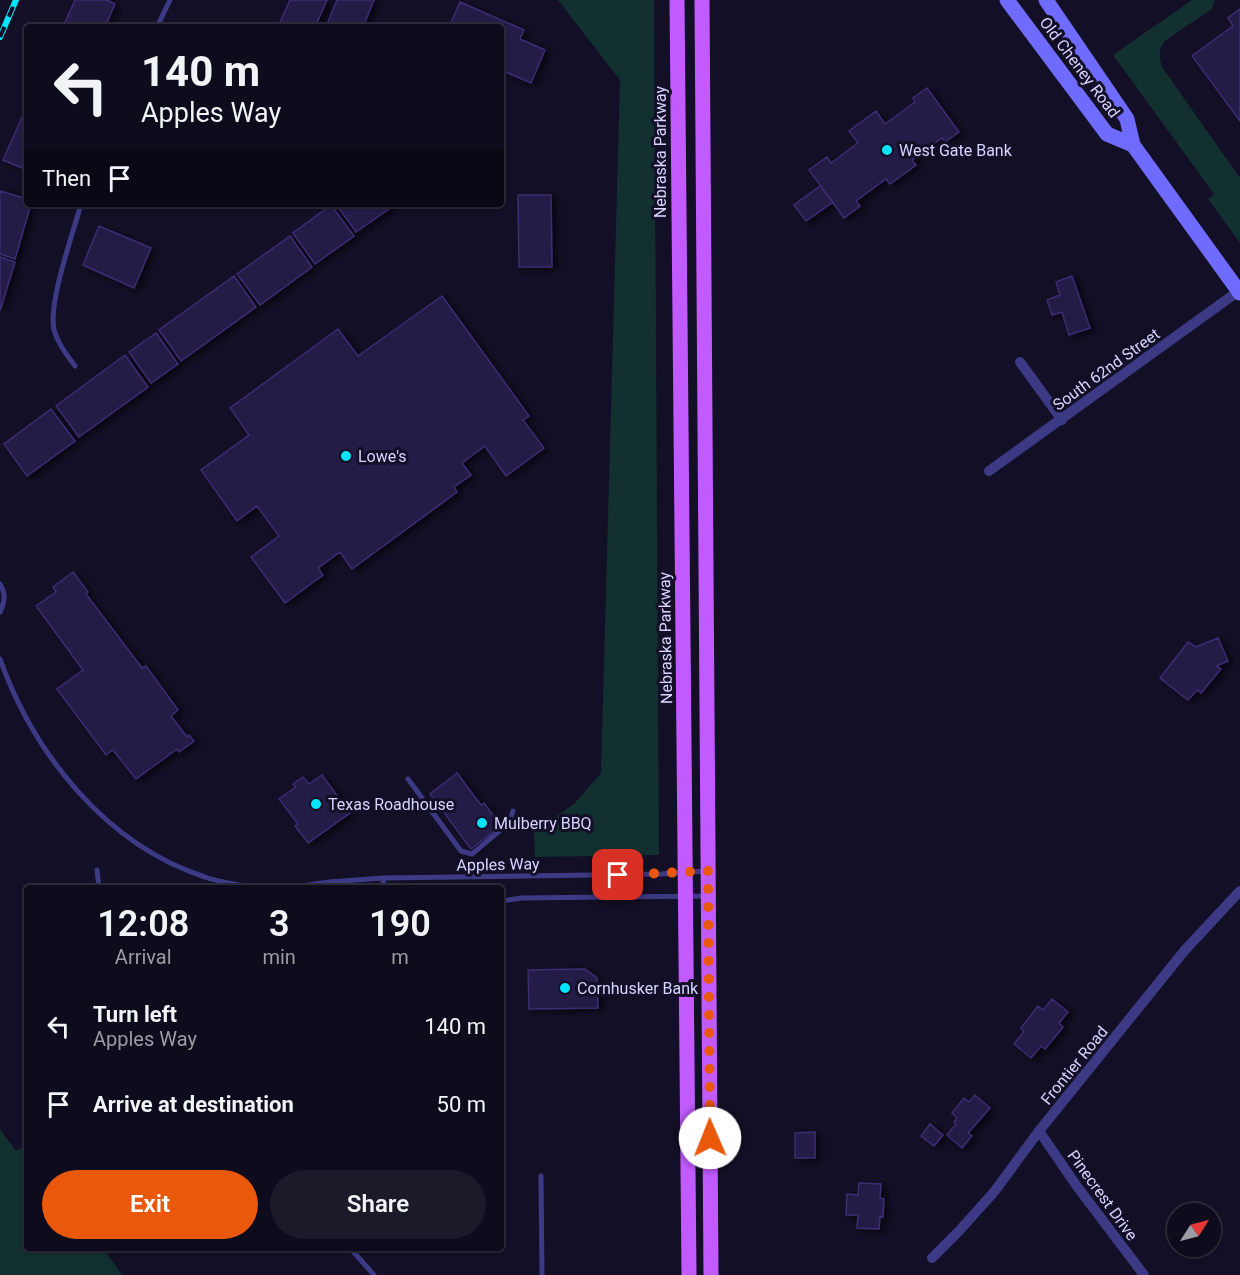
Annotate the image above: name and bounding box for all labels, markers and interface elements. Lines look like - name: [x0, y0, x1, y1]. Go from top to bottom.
- street label: Old Cheney Road: [1036, 13, 1124, 121]
- text: 140 m: [141, 47, 260, 96]
- icon: left: [42, 48, 120, 126]
- street label: Nebraska Parkway: [651, 85, 670, 218]
- text: Apples Way: [141, 97, 281, 129]
- place label: West Gate Bank: [899, 141, 1013, 160]
- marker: West Gate Bank: [880, 143, 894, 157]
- icon: arrive: [103, 162, 136, 195]
- text: Then: [42, 166, 91, 191]
- street label: South 62nd Street: [1049, 324, 1163, 415]
- place label: Lowe's: [358, 447, 407, 466]
- marker: Lowe's: [339, 449, 353, 463]
- street label: Nebraska Parkway: [655, 571, 676, 704]
- place label: Texas Roadhouse: [328, 795, 454, 814]
- marker: Texas Roadhouse: [309, 797, 323, 811]
- place label: Mulberry BBQ: [494, 814, 592, 833]
- marker: Mulberry BBQ: [475, 816, 489, 830]
- pin: [592, 849, 643, 900]
- street label: Apples Way: [456, 854, 540, 875]
- icon: arrive: [601, 858, 634, 891]
- text: 12:08: [97, 903, 189, 945]
- text: 3: [269, 903, 289, 945]
- text: 190: [369, 903, 431, 945]
- text: Arrival: [115, 945, 172, 969]
- text: min: [262, 945, 296, 969]
- text: m: [391, 945, 409, 969]
- place label: Cornhusker Bank: [577, 979, 699, 998]
- marker: Cornhusker Bank: [558, 981, 572, 995]
- text: Turn left: [93, 1002, 177, 1027]
- icon: left: [42, 1010, 75, 1043]
- text: 140 m: [424, 1014, 486, 1039]
- street label: Frontier Road: [1037, 1022, 1112, 1108]
- text: Apples Way: [93, 1027, 197, 1051]
- icon: arrive: [42, 1088, 75, 1121]
- text: Arrive at destination: [93, 1092, 294, 1117]
- text: 50 m: [437, 1092, 486, 1117]
- position arrow: [678, 1106, 742, 1170]
- street label: Pinecrest Drive: [1064, 1146, 1142, 1244]
- button: Exit: [42, 1170, 258, 1239]
- button: Share: [270, 1170, 486, 1239]
- north arrow: [1167, 1203, 1221, 1257]
- map controls: [1167, 1203, 1221, 1257]

